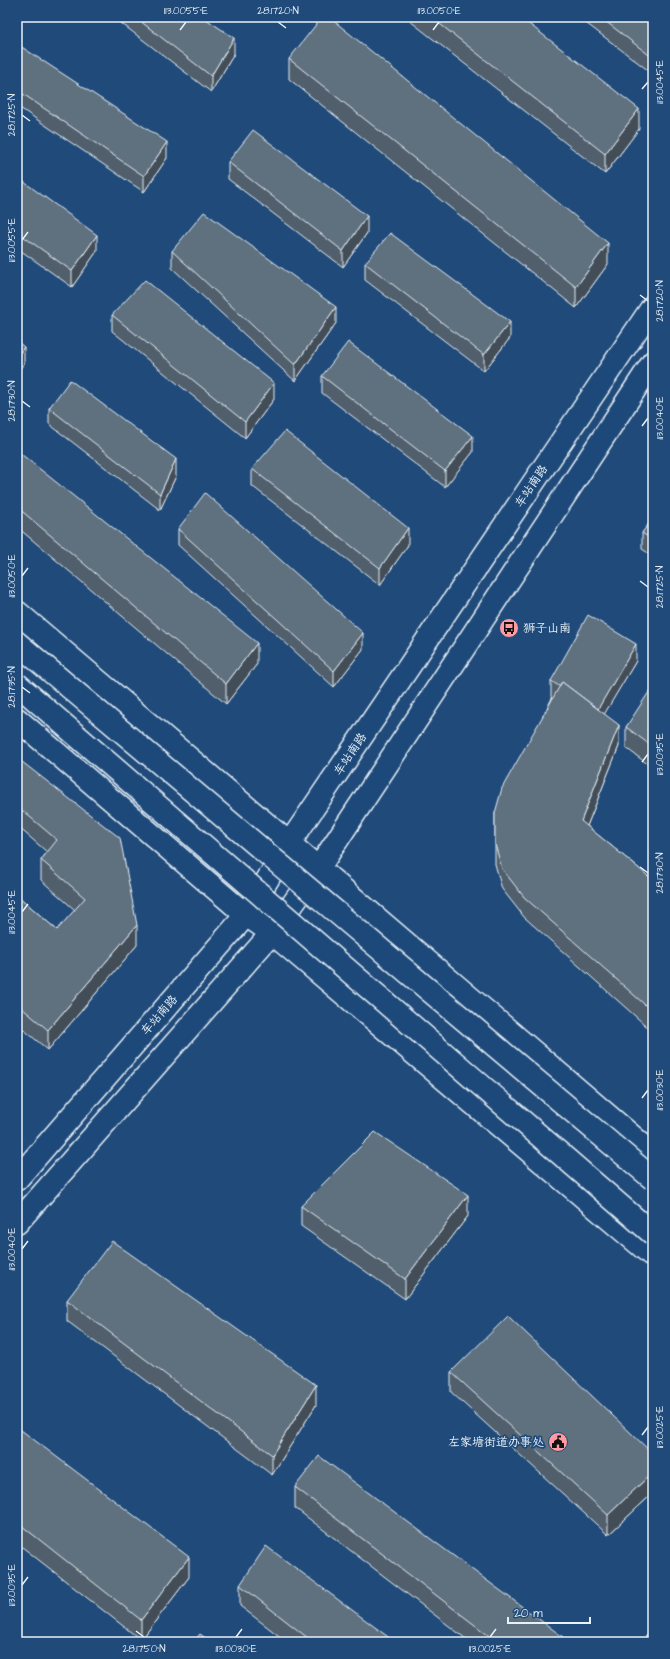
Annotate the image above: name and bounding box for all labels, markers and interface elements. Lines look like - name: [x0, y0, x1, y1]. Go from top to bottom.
- text: 113.0055°E: [164, 4, 208, 18]
- text: 28.1720°N: [257, 4, 299, 18]
- text: 113.0050°E: [417, 4, 461, 18]
- text: 113.0045°E: [653, 60, 667, 104]
- text: 28.1725°N: [5, 94, 19, 136]
- text: 113.0055°E: [5, 218, 19, 262]
- text: 28.1720°N: [653, 280, 667, 322]
- text: 28.1730°N: [5, 381, 19, 421]
- text: 113.0040°E: [653, 396, 667, 439]
- street label: 车站南路: [511, 462, 552, 511]
- text: 113.0050°E: [5, 554, 19, 598]
- text: 28.1725°N: [653, 566, 667, 608]
- bus stop icon: 狮子山南: [498, 617, 520, 639]
- place label: 狮子山南: [523, 620, 571, 637]
- text: 28.1735°N: [5, 666, 19, 708]
- street label: 车站南路: [330, 730, 371, 779]
- text: 113.0035°E: [653, 733, 667, 775]
- text: 28.1730°N: [653, 853, 667, 893]
- text: 113.0045°E: [5, 890, 19, 934]
- street label: 车站南路: [137, 992, 182, 1039]
- text: 113.0030°E: [653, 1069, 667, 1111]
- text: 113.0040°E: [5, 1227, 19, 1270]
- text: 113.0025°E: [653, 1406, 667, 1448]
- public building icon: 左家塘街道办事处: [547, 1431, 569, 1453]
- place label: 左家塘街道办事处: [448, 1434, 544, 1451]
- text: 113.0035°E: [5, 1564, 19, 1606]
- scale bar: [508, 1599, 590, 1625]
- text: 20 m: [514, 1605, 543, 1622]
- text: 28.1750°N: [123, 1642, 165, 1656]
- text: 113.0030°E: [215, 1642, 257, 1656]
- text: 113.0025°E: [469, 1642, 511, 1656]

